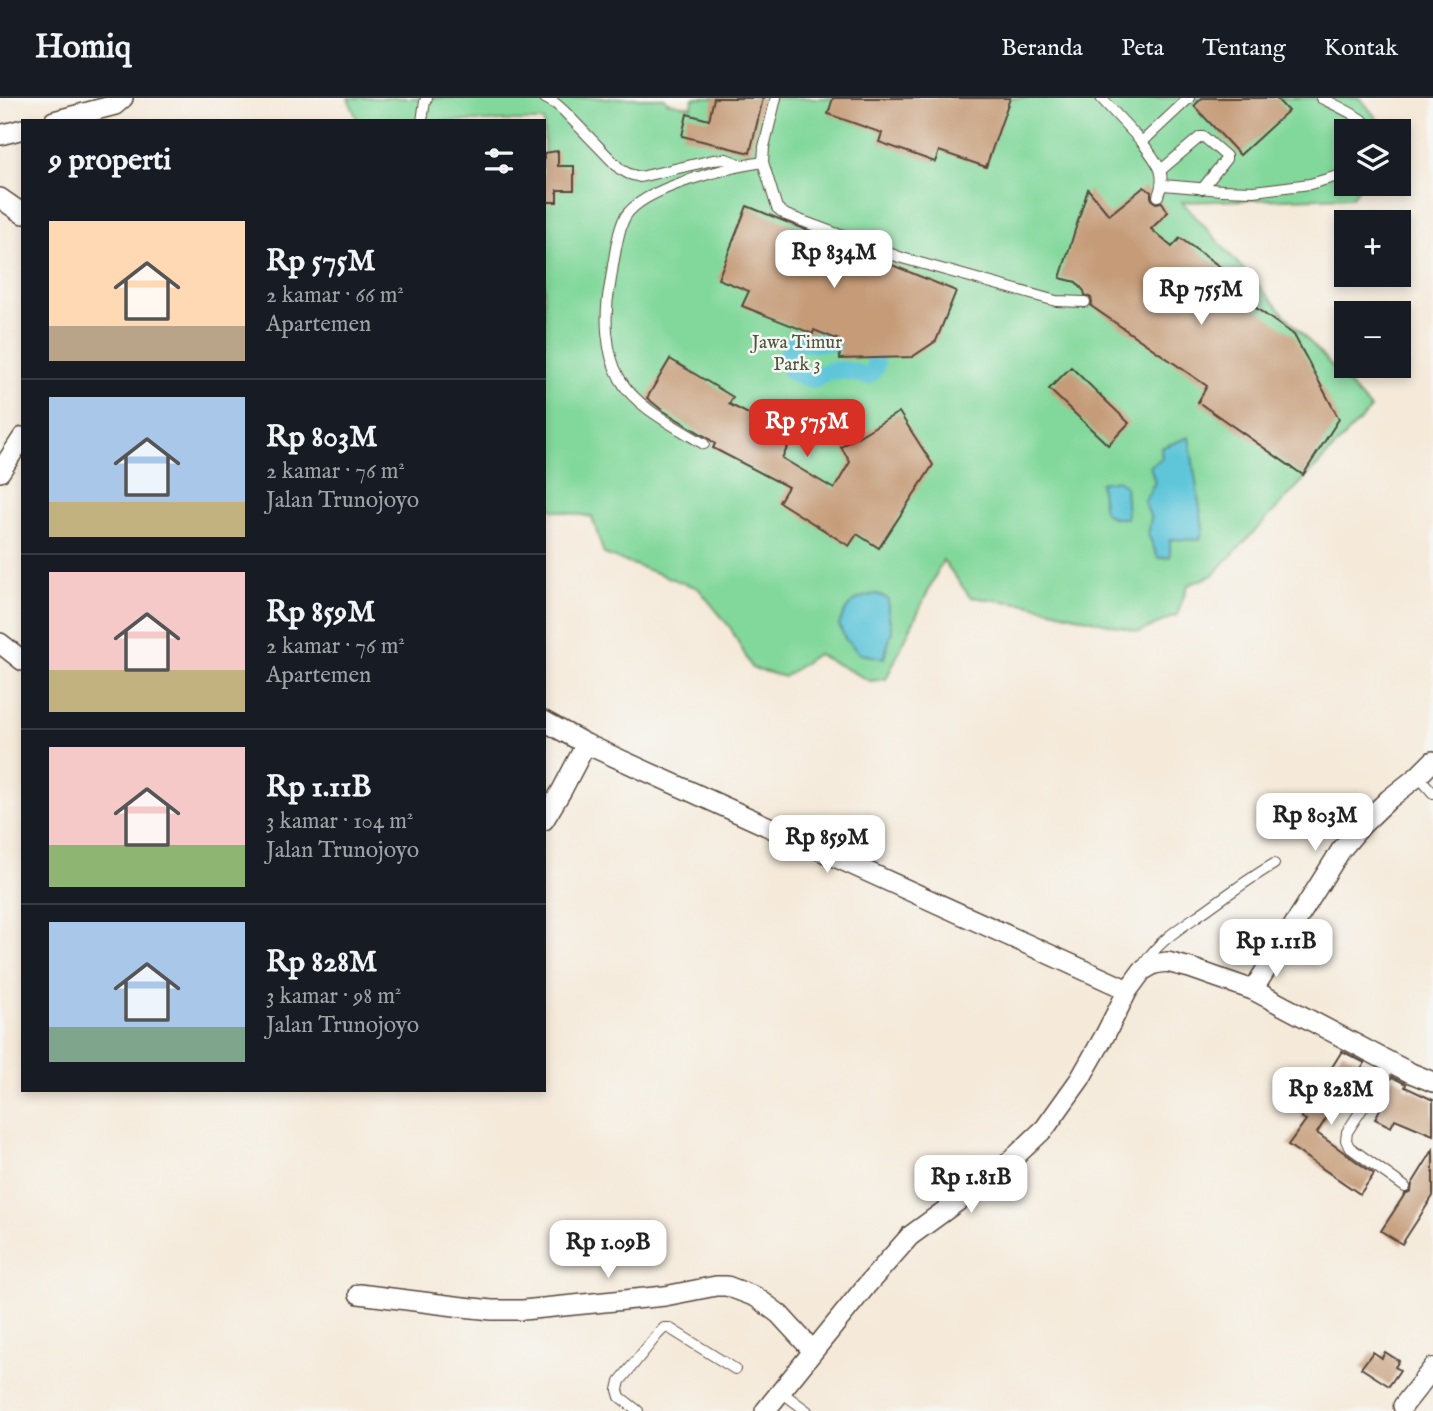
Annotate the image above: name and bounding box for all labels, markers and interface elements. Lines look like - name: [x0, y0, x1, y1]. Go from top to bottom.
- text: Homiq: [35, 27, 131, 69]
- text: Beranda: [1001, 33, 1083, 64]
- text: Peta: [1121, 33, 1164, 64]
- text: Tentang: [1202, 33, 1286, 64]
- text: Kontak: [1324, 33, 1398, 64]
- map controls: [1334, 119, 1411, 378]
- button: layers: [1334, 119, 1411, 196]
- text: 9 properti: [49, 142, 171, 180]
- icon: filters: [480, 142, 518, 180]
- button: +: [1334, 210, 1411, 287]
- pin: Rp 834M: [769, 230, 899, 290]
- text: Rp 834M: [791, 238, 877, 267]
- text: Rp 575M: [266, 243, 375, 281]
- icon: home: [105, 249, 189, 333]
- pin: Rp 755M: [1136, 268, 1266, 327]
- text: Rp 755M: [1159, 275, 1243, 304]
- text: 2 kamar · 66 m²: [266, 281, 404, 310]
- button: −: [1334, 301, 1411, 378]
- text: Apartemen: [266, 310, 371, 339]
- park label: Jawa Timur Park 3: [750, 331, 842, 377]
- pin: Rp 575M: [742, 400, 872, 459]
- text: Rp 575M: [765, 407, 849, 436]
- text: Rp 803M: [266, 419, 377, 457]
- icon: home: [105, 425, 189, 509]
- text: 2 kamar · 76 m²: [266, 457, 405, 486]
- text: Jalan Trunojoyo: [266, 486, 419, 515]
- text: Rp 859M: [266, 594, 375, 632]
- icon: home: [105, 600, 189, 684]
- text: 2 kamar · 76 m²: [266, 632, 405, 661]
- text: Apartemen: [266, 661, 371, 690]
- text: Rp 1.11B: [266, 769, 371, 807]
- icon: home: [105, 775, 189, 859]
- pin: Rp 803M: [1250, 794, 1380, 853]
- text: Rp 803M: [1272, 801, 1358, 830]
- text: 3 kamar · 104 m²: [266, 807, 413, 836]
- pin: Rp 859M: [762, 816, 892, 875]
- text: Rp 859M: [785, 823, 869, 852]
- text: Jalan Trunojoyo: [266, 836, 419, 865]
- pin: Rp 1.11B: [1204, 920, 1348, 979]
- text: Rp 1.11B: [1236, 927, 1316, 956]
- text: Rp 828M: [266, 944, 377, 982]
- icon: home: [105, 950, 189, 1034]
- text: 3 kamar · 98 m²: [266, 982, 401, 1011]
- text: Jalan Trunojoyo: [266, 1011, 419, 1040]
- pin: Rp 828M: [1266, 1068, 1396, 1127]
- text: Rp 828M: [1288, 1075, 1374, 1104]
- pin: Rp 1.81B: [899, 1156, 1043, 1215]
- text: Rp 1.81B: [930, 1163, 1012, 1192]
- pin: Rp 1.09B: [536, 1220, 680, 1280]
- text: Rp 1.09B: [566, 1228, 650, 1257]

